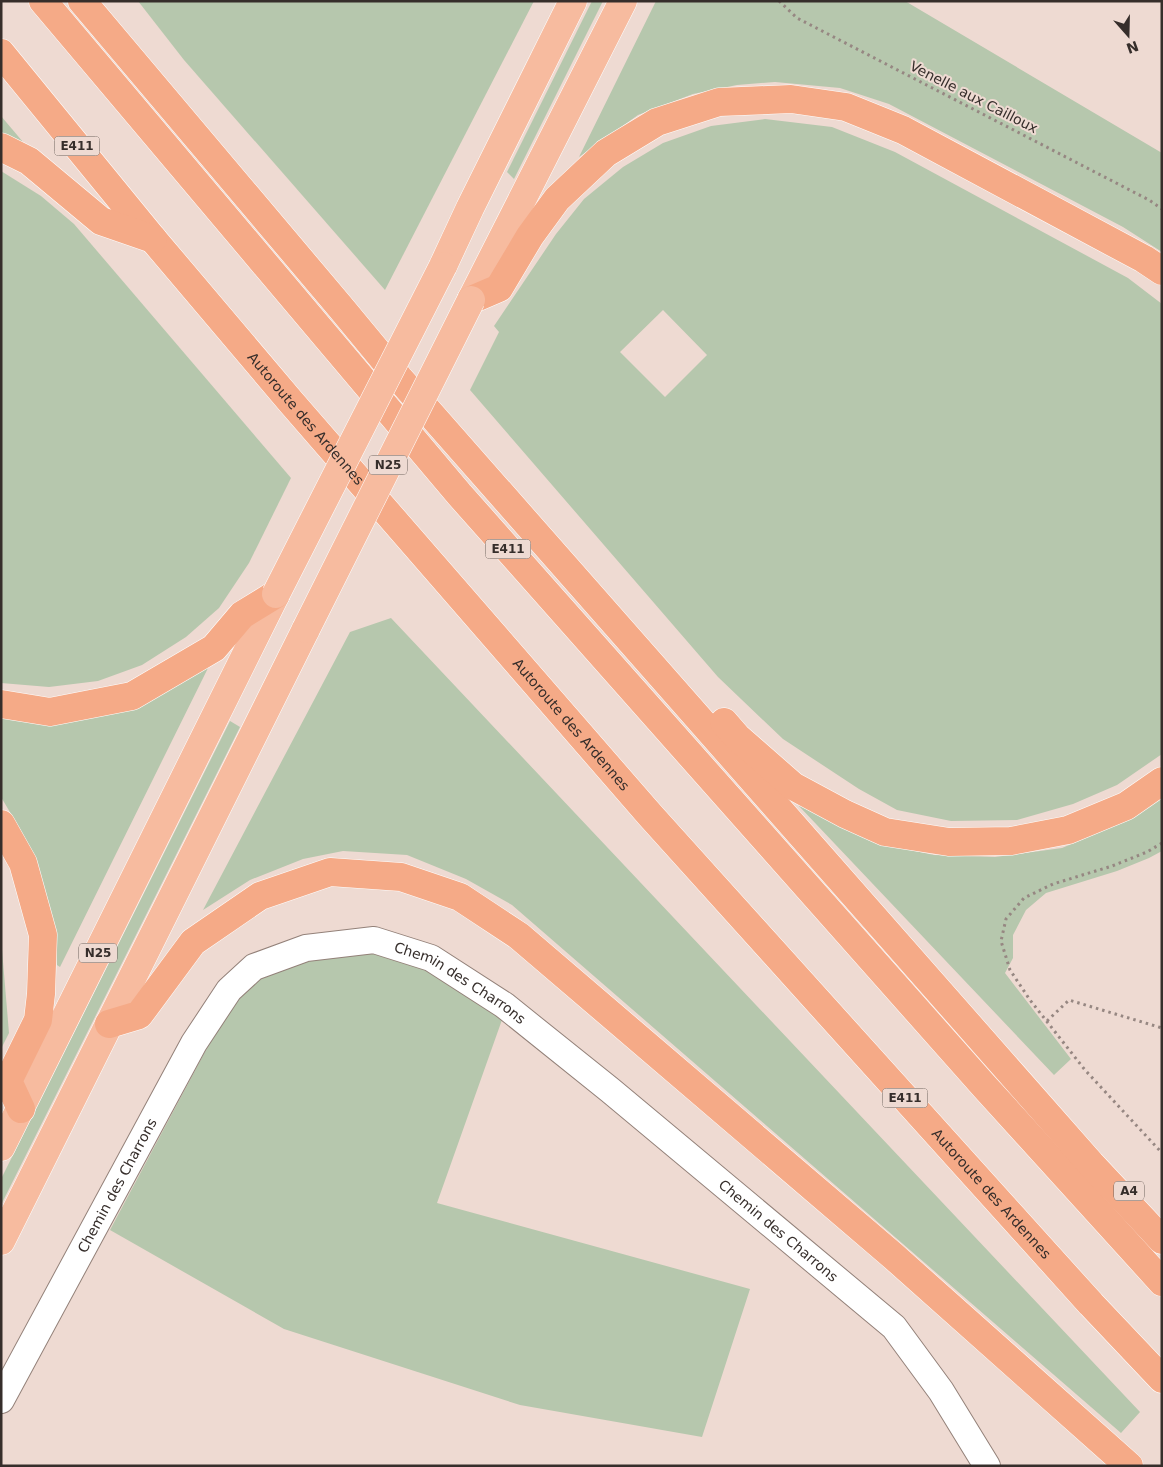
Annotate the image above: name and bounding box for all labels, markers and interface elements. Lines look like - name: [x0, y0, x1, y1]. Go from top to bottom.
- north arrow: [1103, 10, 1153, 60]
- text: N: [1124, 38, 1141, 57]
- street label: Venelle aux Cailloux: [907, 58, 1041, 136]
- road number: E411: [54, 136, 100, 156]
- street label: Autoroute des Ardennes: [244, 349, 367, 488]
- road number: N25: [369, 456, 407, 474]
- road number: E411: [486, 540, 530, 558]
- street label: Autoroute des Ardennes: [510, 655, 633, 794]
- street label: Chemin des Charrons: [392, 939, 529, 1027]
- road number: N25: [79, 944, 117, 962]
- road number: E411: [882, 1088, 928, 1108]
- street label: Chemin des Charrons: [74, 1115, 160, 1255]
- street label: Autoroute des Ardennes: [929, 1125, 1054, 1262]
- street label: Chemin des Charrons: [716, 1176, 841, 1285]
- road number: A4: [1114, 1182, 1144, 1200]

